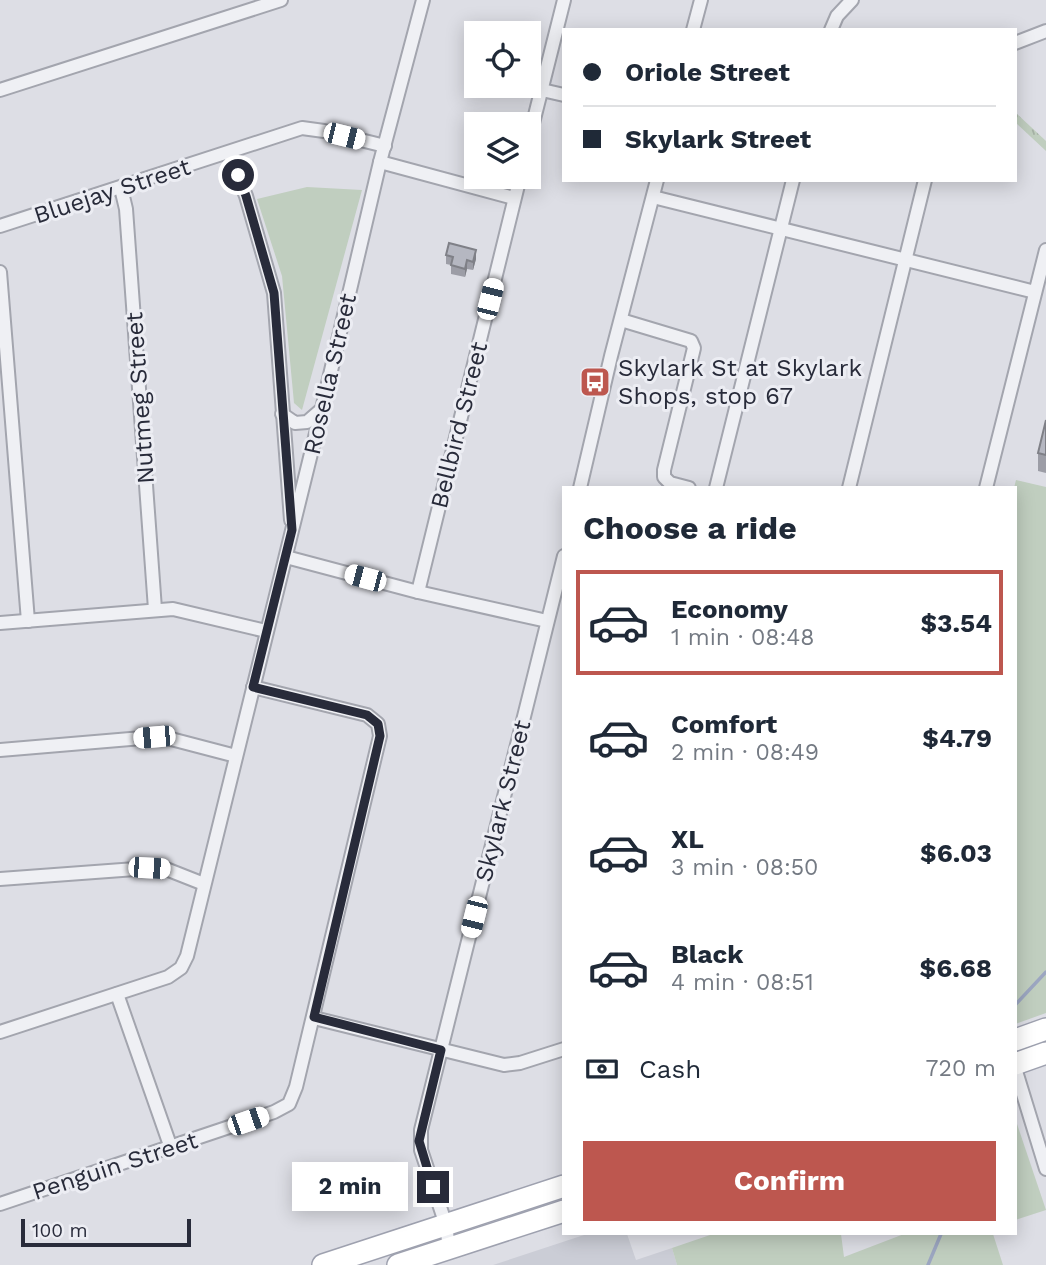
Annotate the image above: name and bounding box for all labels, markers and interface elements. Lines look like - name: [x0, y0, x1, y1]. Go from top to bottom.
- map controls: [464, 21, 541, 189]
- button: locate: [464, 21, 541, 98]
- text: Oriole Street: [625, 57, 790, 87]
- button: layers: [464, 112, 541, 189]
- car: [322, 121, 367, 151]
- text: Skylark Street: [625, 124, 811, 154]
- street label: Bluejay Street: [30, 152, 194, 230]
- route start: [222, 159, 254, 191]
- car: [475, 276, 506, 322]
- street label: Rosella Street: [298, 291, 362, 457]
- street label: Nutmeg Street: [120, 311, 160, 485]
- street label: Bellbird Street: [425, 339, 493, 511]
- place label: Skylark St at Skylark Shops, stop 67: [618, 354, 862, 410]
- bus stop icon: Skylark St at Skylark Shops, stop 67: [578, 365, 612, 399]
- text: Choose a ride: [583, 509, 797, 547]
- car: [342, 562, 389, 594]
- icon: car: [587, 591, 650, 654]
- text: Economy: [671, 594, 788, 624]
- text: $3.54: [920, 608, 992, 638]
- text: 1 min · 08:48: [671, 624, 814, 651]
- icon: car: [587, 706, 650, 769]
- text: Comfort: [671, 709, 777, 739]
- street label: Skylark Street: [469, 717, 537, 885]
- text: $4.79: [922, 723, 992, 753]
- car: [133, 725, 176, 749]
- text: 2 min · 08:49: [671, 739, 819, 766]
- icon: car: [587, 821, 650, 884]
- text: XL: [671, 824, 704, 854]
- text: $6.03: [920, 838, 992, 868]
- text: 3 min · 08:50: [671, 854, 818, 881]
- car: [128, 856, 171, 880]
- car: [459, 894, 490, 940]
- icon: car: [587, 936, 650, 999]
- text: Black: [671, 939, 743, 969]
- text: $6.68: [920, 953, 992, 983]
- text: 4 min · 08:51: [671, 969, 814, 996]
- icon: cash: [583, 1050, 621, 1088]
- text: Cash: [639, 1054, 701, 1084]
- text: 720 m: [926, 1055, 996, 1082]
- car: [225, 1104, 272, 1138]
- street label: Penguin Street: [29, 1126, 201, 1206]
- button: Confirm: [583, 1141, 996, 1221]
- callout: 2 min: [293, 1162, 408, 1212]
- route end: [417, 1171, 449, 1203]
- text: 2 min: [319, 1173, 381, 1200]
- scale bar: [21, 1216, 191, 1248]
- text: 100 m: [32, 1219, 88, 1242]

